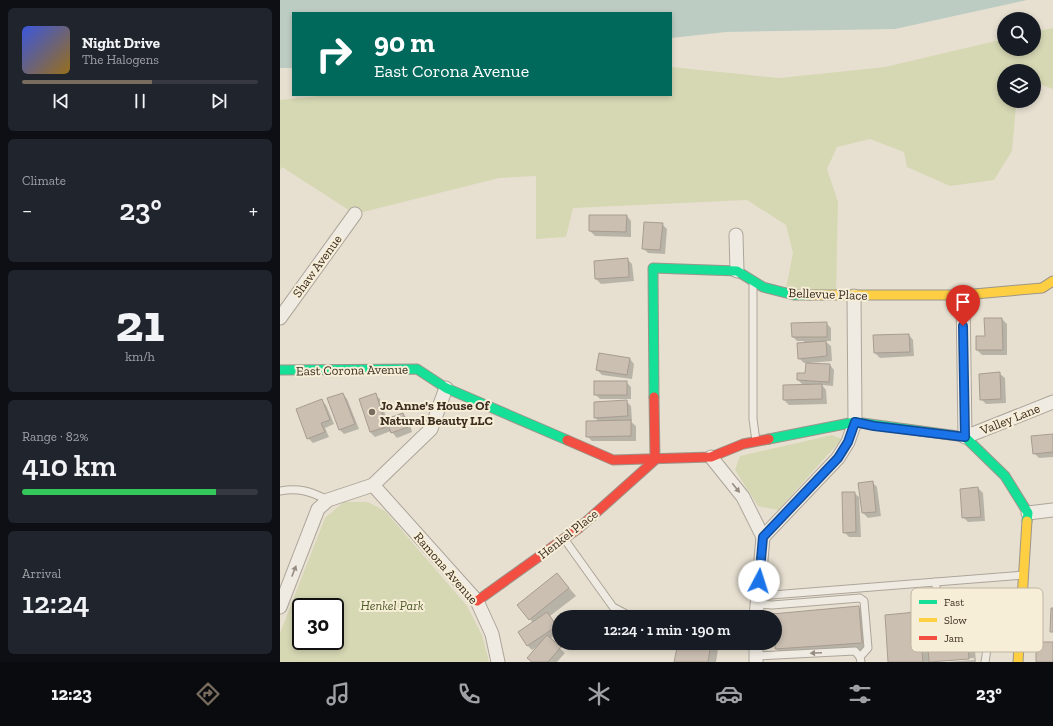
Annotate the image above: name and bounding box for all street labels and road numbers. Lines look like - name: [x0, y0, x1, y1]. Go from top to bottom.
- street label: Shaw Avenue: [289, 232, 345, 300]
- street label: Bellevue Place: [788, 285, 868, 303]
- street label: East Corona Avenue: [296, 362, 408, 378]
- street label: Valley Lane: [977, 400, 1042, 438]
- street label: Henkel Place: [535, 506, 601, 562]
- street label: Ramona Avenue: [411, 529, 481, 607]

